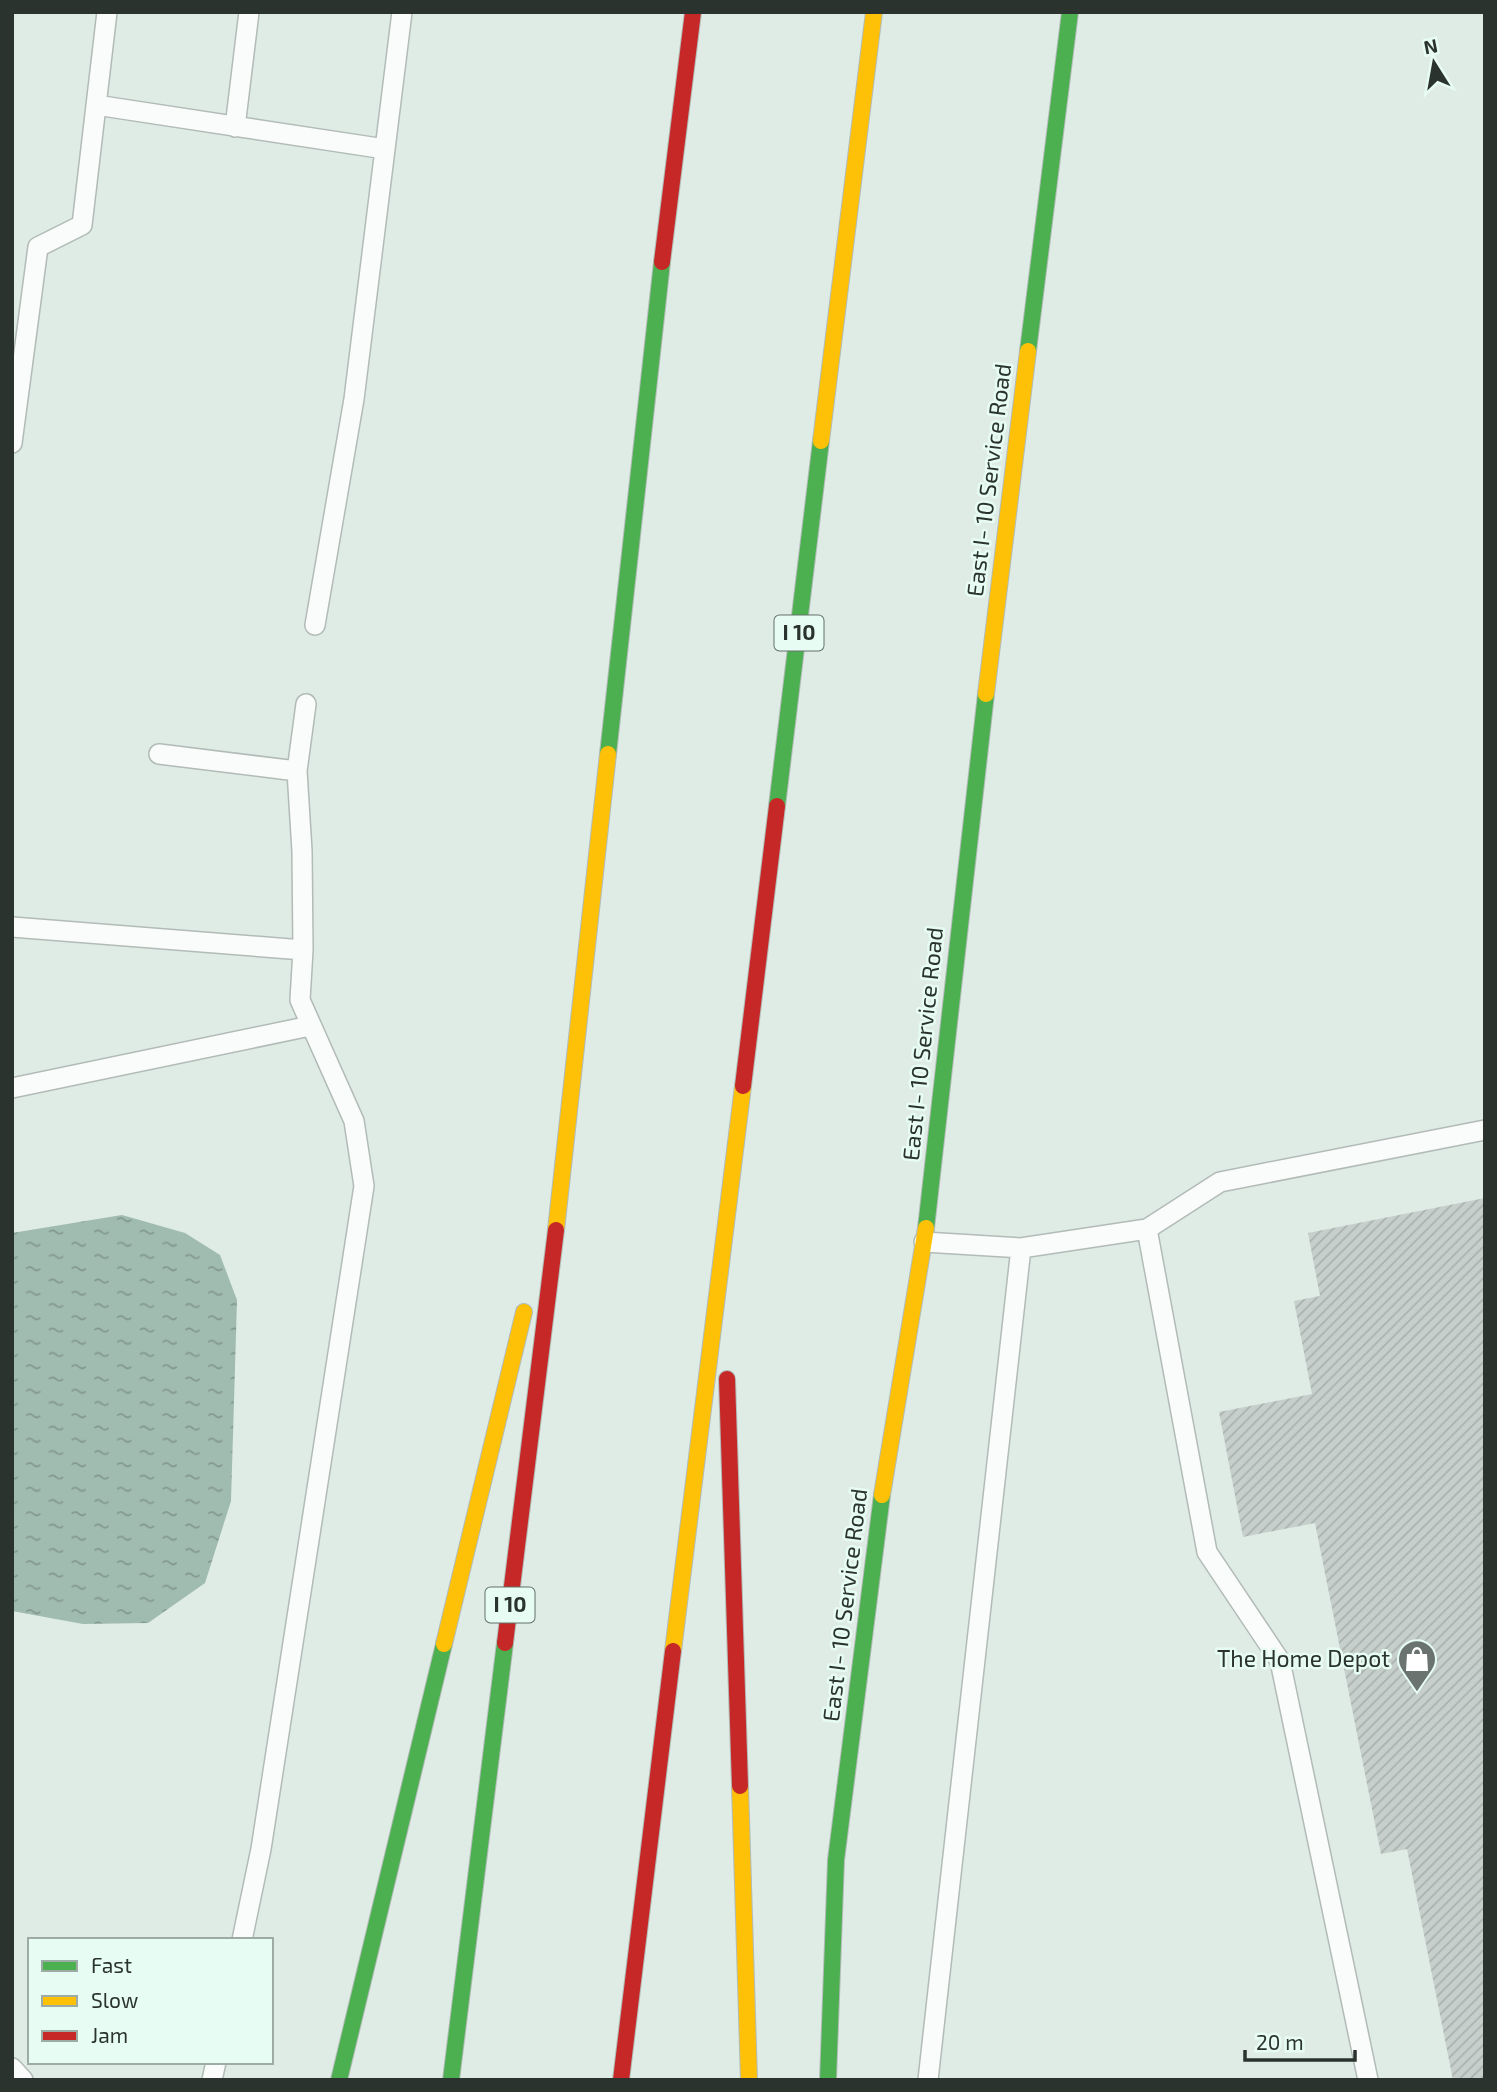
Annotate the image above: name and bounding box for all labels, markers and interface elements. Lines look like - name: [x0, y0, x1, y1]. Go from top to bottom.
- north arrow: [1399, 28, 1469, 98]
- text: N: [1422, 33, 1440, 58]
- street label: East I- 10 Service Road: [960, 362, 1016, 598]
- road number: I 10: [774, 616, 824, 650]
- street label: East I- 10 Service Road: [896, 926, 948, 1162]
- street label: East I- 10 Service Road: [816, 1487, 872, 1723]
- road number: I 10: [486, 1588, 534, 1622]
- shop icon: The Home Depot: [1396, 1638, 1438, 1693]
- place label: The Home Depot: [1217, 1644, 1390, 1672]
- legend: [28, 1938, 273, 2064]
- text: Fast: [91, 1952, 132, 1977]
- text: Slow: [91, 1987, 138, 2012]
- scale bar: [1245, 2018, 1355, 2062]
- text: Jam: [91, 2022, 128, 2047]
- text: 20 m: [1256, 2029, 1304, 2054]

